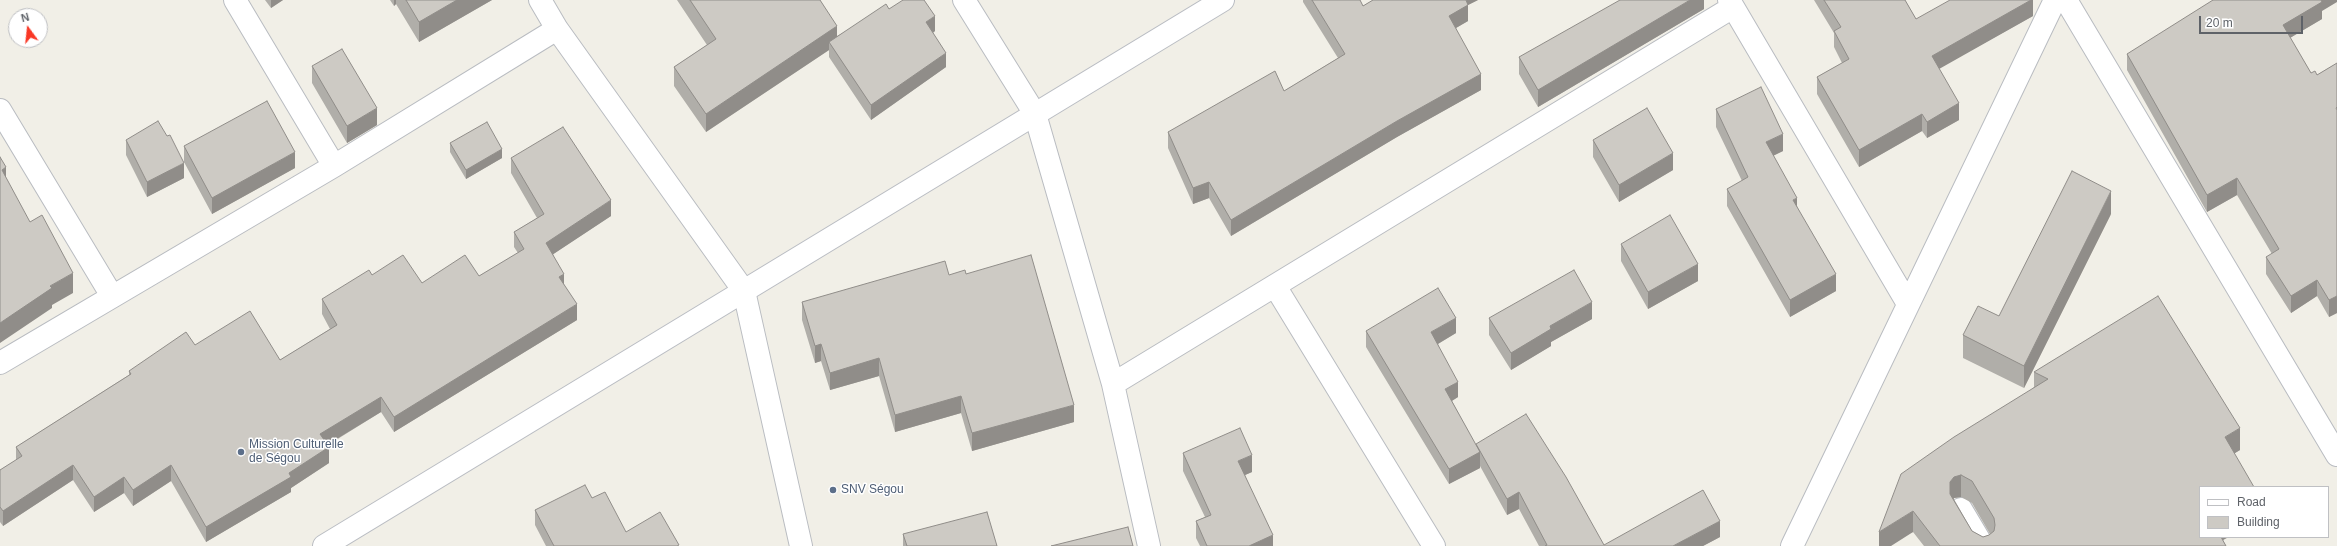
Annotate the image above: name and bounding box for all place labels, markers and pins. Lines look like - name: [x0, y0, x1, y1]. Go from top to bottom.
- place label: Mission Culturelle de Ségou: [249, 438, 344, 466]
- marker: Mission Culturelle de Ségou: [236, 447, 246, 457]
- place label: SNV Ségou: [841, 483, 904, 497]
- marker: SNV Ségou: [828, 485, 838, 495]

